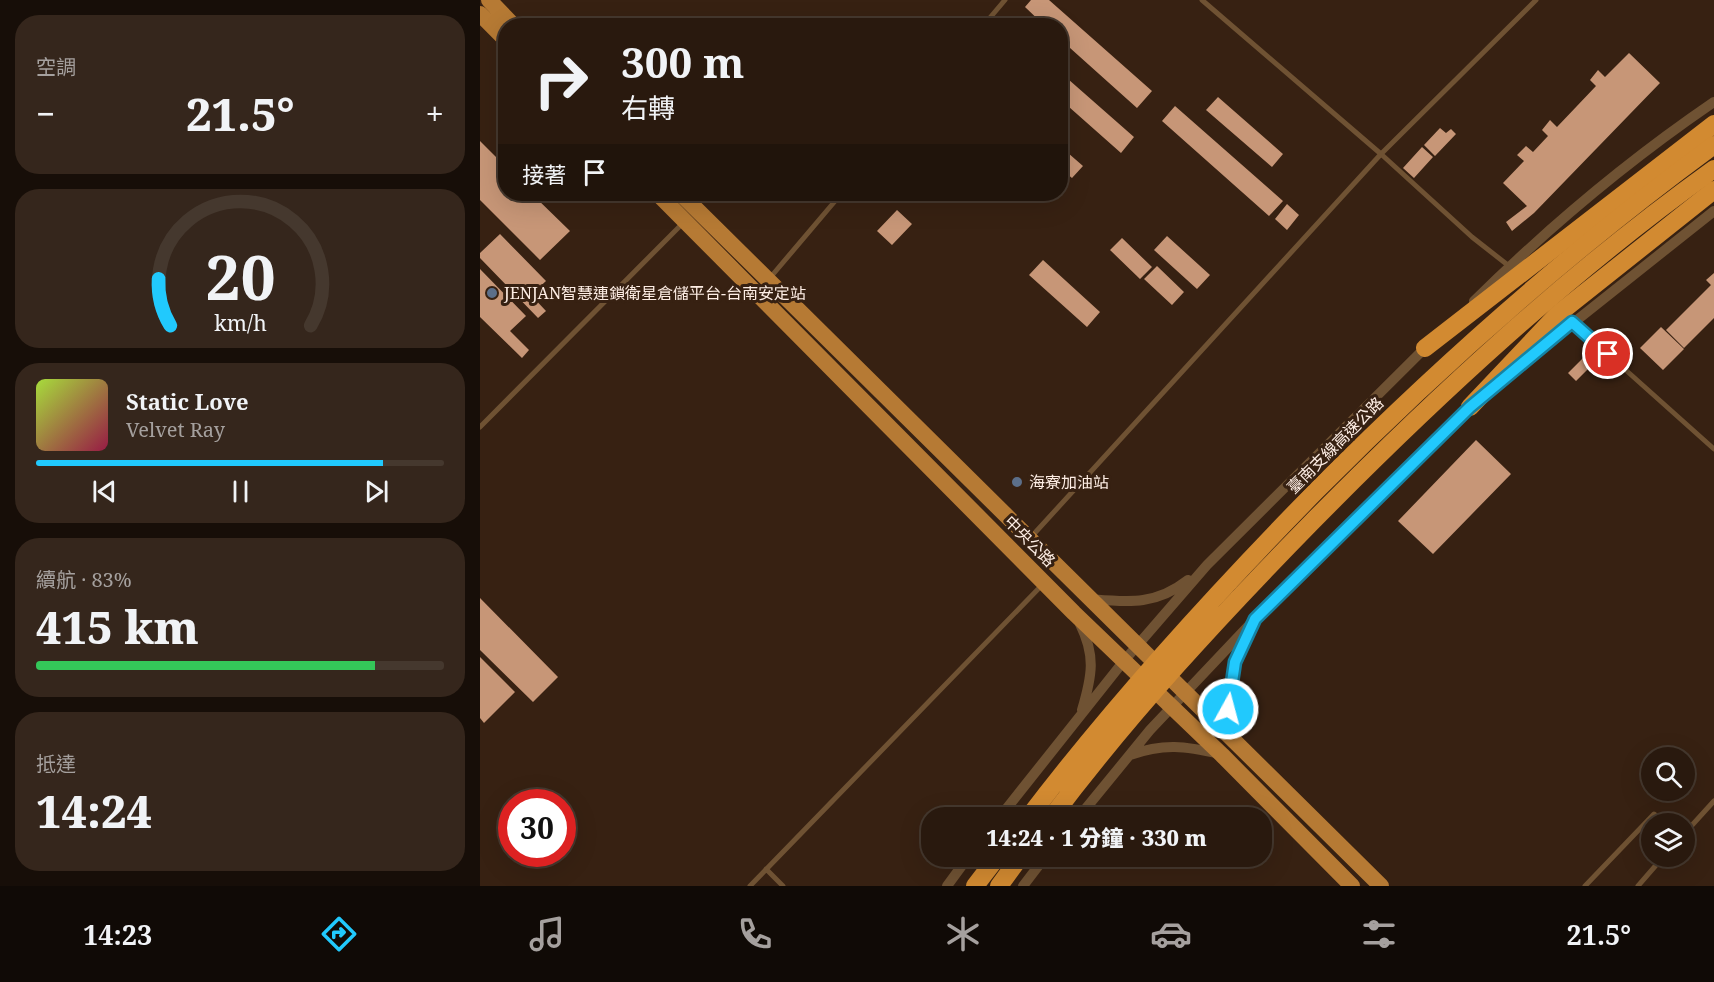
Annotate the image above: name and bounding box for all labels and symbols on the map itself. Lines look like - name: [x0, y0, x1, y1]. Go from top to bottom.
- place label: JENJAN智慧連鎖衛星倉儲平台-台南安定站: [503, 282, 806, 304]
- marker: JENJAN智慧連鎖衛星倉儲平台-台南安定站: [485, 286, 499, 300]
- pin: [1582, 328, 1633, 379]
- street label: 臺南支線高速公路: [1282, 392, 1388, 498]
- place label: 海寮加油站: [1029, 471, 1109, 493]
- marker: 海寮加油站: [1010, 475, 1024, 489]
- street label: 中央公路: [1000, 511, 1060, 571]
- position arrow: [1196, 677, 1260, 741]
- speed limit sign: 30: [498, 789, 576, 867]

